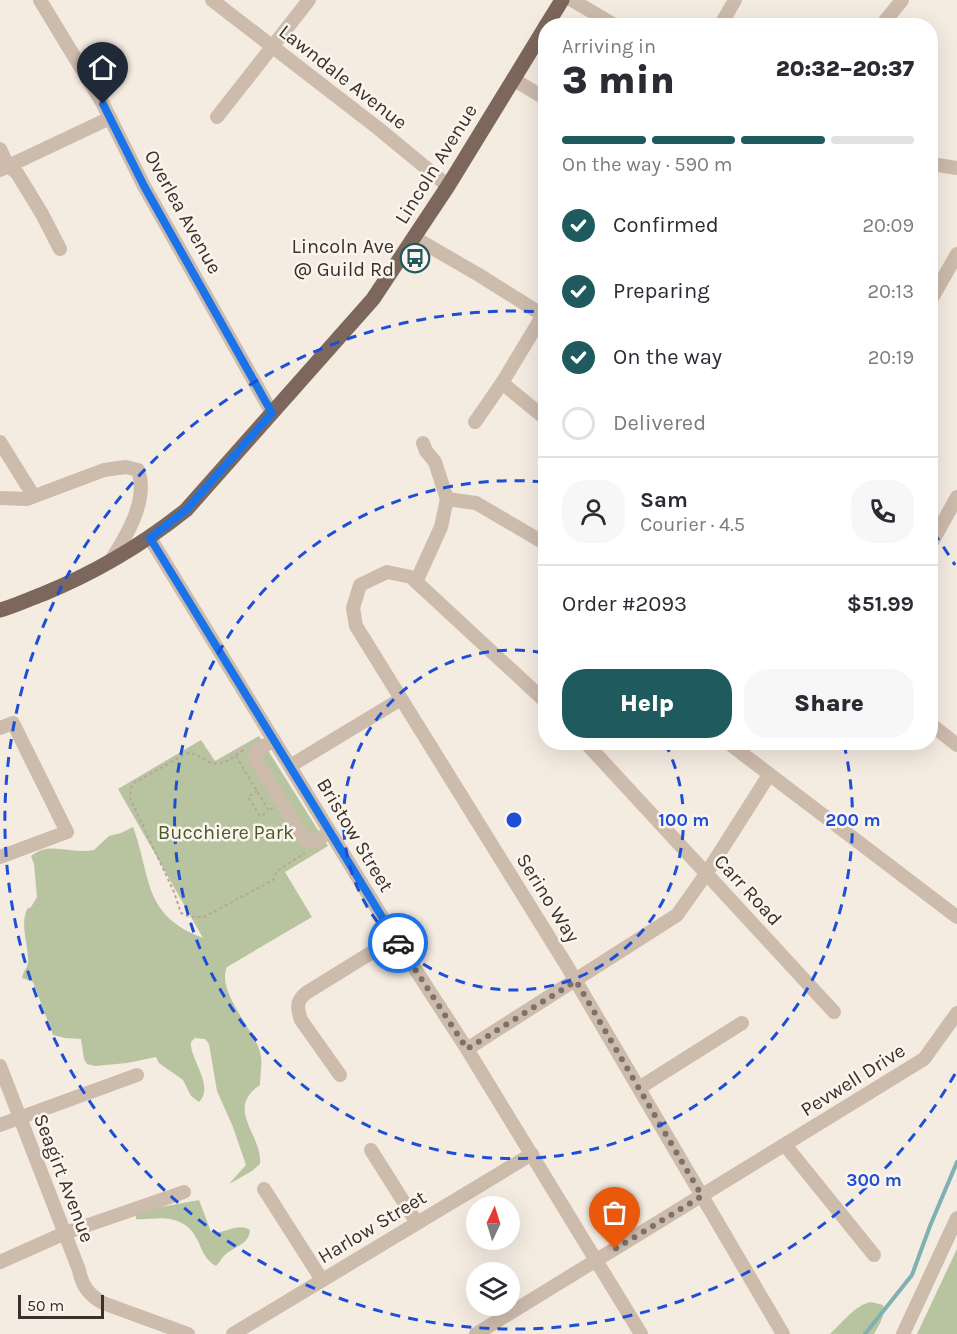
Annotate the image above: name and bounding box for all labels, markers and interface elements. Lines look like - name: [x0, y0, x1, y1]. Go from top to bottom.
- street label: Lawndale Avenue: [274, 20, 412, 134]
- text: Arriving in: [562, 35, 656, 58]
- pin: [77, 42, 128, 104]
- icon: home: [86, 51, 119, 84]
- text: 20:32–20:37: [776, 56, 914, 82]
- text: 3 min: [562, 57, 675, 103]
- street label: Lincoln Avenue: [390, 100, 482, 228]
- street label: Overlea Avenue: [140, 146, 226, 278]
- text: On the way · 590 m: [562, 153, 732, 176]
- icon: check: [562, 209, 595, 242]
- text: Confirmed: [613, 212, 719, 238]
- text: 20:09: [862, 214, 914, 237]
- place label: Lincoln Ave @ Guild Rd: [292, 235, 394, 281]
- bus stop icon: Lincoln Ave @ Guild Rd: [399, 242, 431, 274]
- icon: check: [562, 275, 595, 308]
- text: Preparing: [613, 278, 710, 304]
- text: 20:13: [868, 280, 914, 303]
- icon: check: [562, 341, 595, 374]
- text: On the way: [613, 344, 722, 370]
- text: 20:19: [868, 346, 914, 369]
- text: Delivered: [613, 410, 706, 436]
- button: person: [562, 480, 625, 543]
- button: phone: [851, 480, 914, 543]
- text: Sam: [640, 487, 688, 513]
- text: Courier · 4.5: [640, 513, 745, 536]
- text: Order #2093: [562, 591, 687, 617]
- text: $51.99: [847, 591, 914, 617]
- button: Help: [562, 669, 732, 738]
- button: Share: [744, 669, 914, 738]
- street label: Bristow Street: [312, 774, 398, 896]
- text: 100 m: [659, 809, 709, 831]
- text: 200 m: [825, 809, 881, 831]
- centre of rings: [504, 810, 524, 830]
- park label: Bucchiere Park: [158, 821, 294, 844]
- street label: Serino Way: [512, 849, 584, 947]
- street label: Carr Road: [709, 850, 787, 930]
- courier: [368, 913, 428, 973]
- icon: car: [382, 927, 415, 960]
- street label: Pevwell Drive: [797, 1039, 909, 1121]
- street label: Seagirt Avenue: [29, 1110, 99, 1246]
- text: 300 m: [846, 1169, 902, 1191]
- street label: Harlow Street: [314, 1185, 431, 1268]
- pin: [589, 1187, 640, 1249]
- north arrow: [466, 1196, 520, 1250]
- map controls: [466, 1196, 520, 1316]
- icon: bag: [598, 1196, 631, 1229]
- button: layers: [466, 1262, 520, 1316]
- scale bar: [18, 1292, 104, 1320]
- text: 50 m: [27, 1296, 64, 1315]

